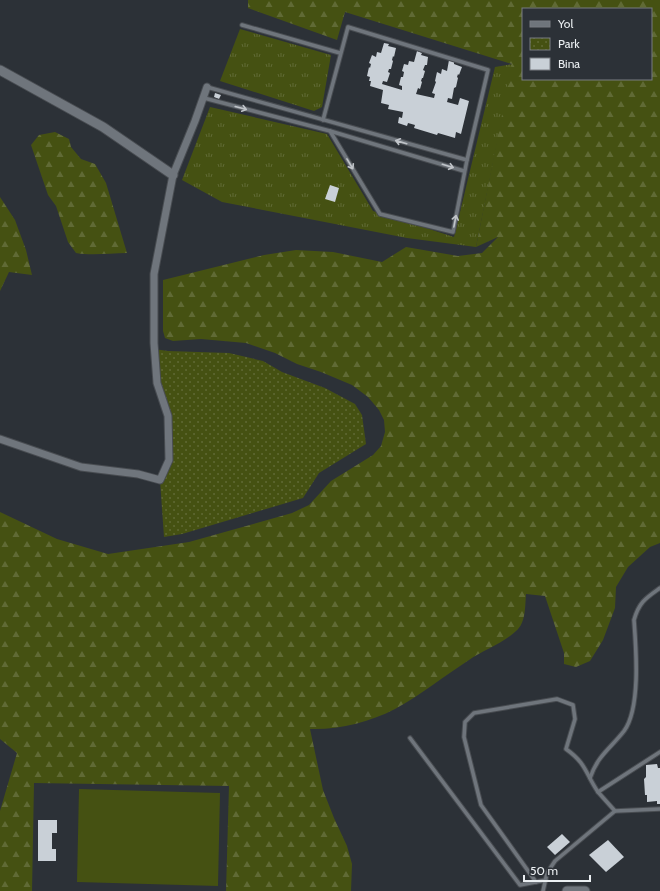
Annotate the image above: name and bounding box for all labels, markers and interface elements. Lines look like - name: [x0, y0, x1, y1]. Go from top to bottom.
- legend: [522, 8, 652, 80]
- text: Yol: [557, 16, 573, 31]
- text: Park: [558, 36, 580, 51]
- text: Bina: [558, 56, 580, 71]
- one-way arrow: [235, 105, 248, 112]
- one-way arrow: [395, 138, 408, 145]
- one-way arrow: [346, 158, 354, 170]
- one-way arrow: [441, 163, 454, 170]
- one-way arrow: [451, 215, 459, 228]
- scale bar: [524, 857, 590, 883]
- text: 50 m: [530, 863, 558, 878]

